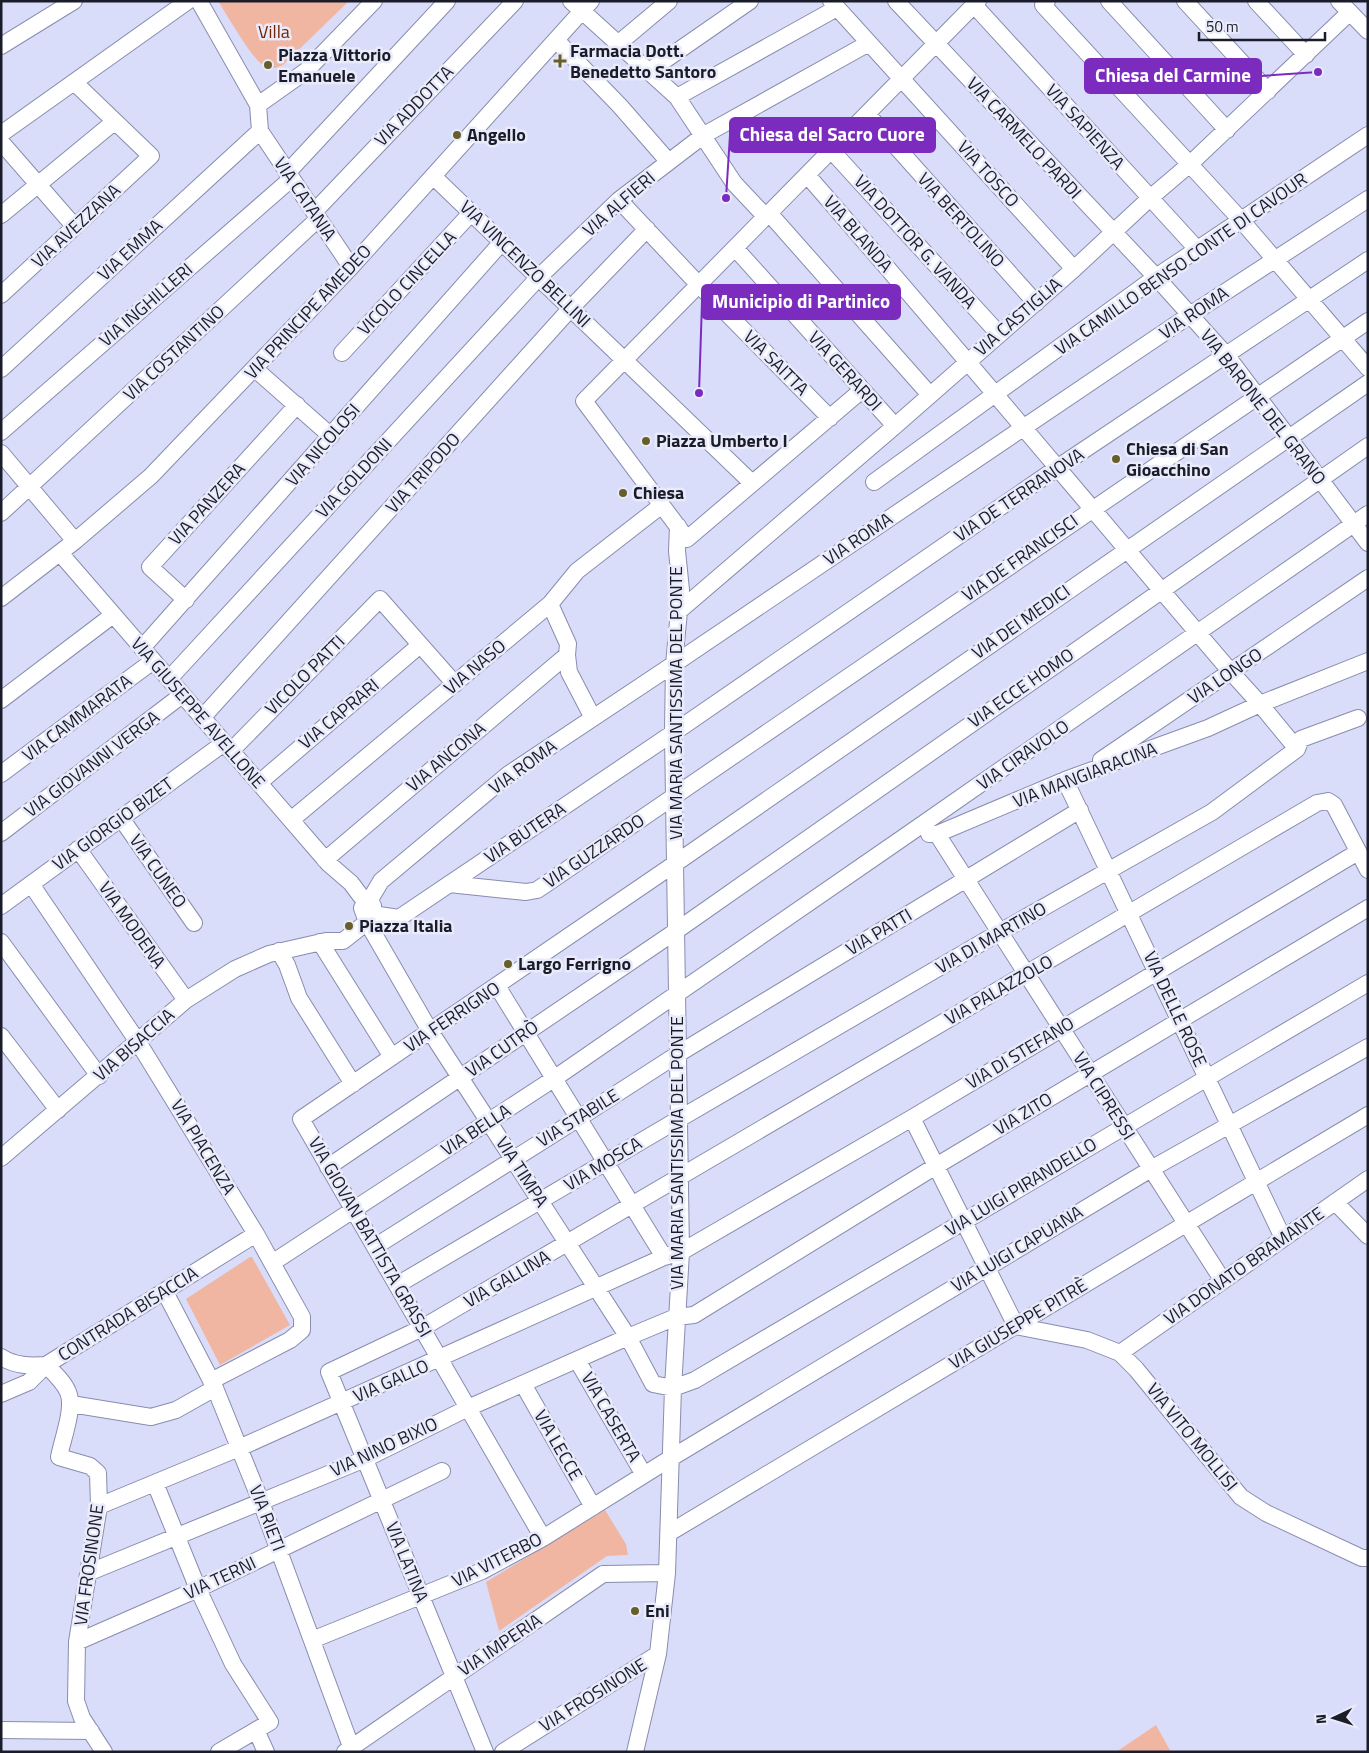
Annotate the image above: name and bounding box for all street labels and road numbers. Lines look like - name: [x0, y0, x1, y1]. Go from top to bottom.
- street label: VIA ADDOTTA: [368, 59, 460, 152]
- street label: VIA CARMELO PARDI: [960, 71, 1088, 205]
- street label: VIA SAPIENZA: [1039, 78, 1132, 176]
- street label: VIA TOSCO: [951, 134, 1026, 213]
- street label: VIA CATANIA: [267, 151, 344, 246]
- street label: VIA ALFIERI: [576, 164, 661, 243]
- street label: VIA BERTOLINO: [911, 166, 1011, 273]
- street label: VIA CAMILLO BENSO CONTE DI CAVOUR: [1049, 166, 1313, 362]
- street label: VIA DOTTOR G. VANDA: [848, 169, 983, 315]
- street label: VIA AVEZZANA: [25, 177, 126, 274]
- street label: VIA BLANDA: [817, 189, 900, 278]
- street label: VIA VINCENZO BELLINI: [454, 194, 597, 334]
- street label: VIA EMMA: [91, 212, 169, 287]
- street label: VICOLO CINCELLA: [351, 224, 463, 341]
- street label: VIA PRINCIPE AMEDEO: [238, 238, 377, 385]
- street label: VIA INGHILLERI: [93, 256, 199, 353]
- street label: VIA CASTIGLIA: [968, 271, 1068, 362]
- street label: VIA ROMA: [1154, 279, 1234, 346]
- street label: VIA COSTANTINO: [117, 298, 231, 407]
- street label: VIA BARONE DEL GRANO: [1194, 323, 1333, 490]
- street label: VIA SAITTA: [737, 324, 815, 402]
- street label: VIA GERARDI: [802, 325, 889, 417]
- street label: VIA NICOLOSI: [279, 397, 366, 492]
- street label: VIA TRIPODO: [379, 426, 466, 519]
- street label: VIA GOLDONI: [309, 431, 398, 524]
- street label: VIA DE TERRANOVA: [948, 441, 1089, 548]
- street label: VIA PANZERA: [162, 456, 252, 551]
- street label: VIA ROMA: [818, 505, 898, 572]
- street label: VIA DE FRANCISCI: [956, 507, 1083, 608]
- street label: VIA MARIA SANTISSIMA DEL PONTE: [662, 566, 689, 840]
- street label: VIA DEI MEDICI: [966, 578, 1076, 666]
- street label: VICOLO PATTI: [258, 628, 351, 721]
- street label: VIA GIUSEPPE AVELLONE: [125, 631, 272, 794]
- street label: VIA NASO: [438, 632, 512, 701]
- street label: VIA ECCE HOMO: [962, 641, 1079, 734]
- street label: VIA LONGO: [1182, 641, 1267, 711]
- street label: VIA CAMMARATA: [16, 667, 137, 768]
- street label: VIA CAPRARI: [292, 672, 385, 755]
- street label: VIA GIOVANNI VERGA: [18, 703, 165, 824]
- street label: VIA CIRAVOLO: [971, 713, 1074, 796]
- street label: VIA ANCONA: [400, 715, 492, 798]
- street label: VIA ROMA: [483, 732, 563, 801]
- street label: VIA MANGIARACINA: [1009, 735, 1161, 814]
- street label: VIA GIORGIO BIZET: [47, 770, 179, 877]
- street label: VIA BUTERA: [478, 795, 571, 870]
- street label: VIA GUZZARDO: [538, 807, 650, 894]
- street label: VIA CUNEO: [123, 828, 194, 913]
- street label: VIA MODENA: [92, 876, 173, 974]
- street label: VIA DI MARTINO: [930, 895, 1051, 980]
- street label: VIA PATTI: [841, 901, 917, 962]
- street label: VIA DELLE ROSE: [1137, 946, 1214, 1071]
- street label: VIA PALAZZOLO: [940, 948, 1058, 1032]
- street label: VIA FERRIGNO: [398, 974, 505, 1059]
- street label: VIA BISACCIA: [87, 1002, 180, 1088]
- street label: VIA DI STEFANO: [960, 1009, 1079, 1096]
- street label: VIA CUTRÒ: [460, 1014, 544, 1084]
- street label: VIA MARIA SANTISSIMA DEL PONTE: [663, 1016, 690, 1290]
- street label: VIA CIPRESSI: [1067, 1046, 1142, 1145]
- street label: VIA STABILE: [531, 1082, 624, 1154]
- street label: VIA ZITO: [988, 1085, 1057, 1142]
- street label: VIA PIACENZA: [164, 1094, 243, 1200]
- street label: VIA BELLA: [435, 1097, 516, 1162]
- street label: VIA MOSCA: [559, 1129, 647, 1198]
- street label: VIA TIMPA: [489, 1131, 556, 1213]
- street label: VIA LUIGI PIRANDELLO: [940, 1131, 1102, 1243]
- street label: VIA GIOVAN BATTISTA GRASSI: [302, 1132, 439, 1342]
- street label: VIA LUIGI CAPUANA: [946, 1198, 1088, 1299]
- street label: VIA DONATO BRAMANTE: [1158, 1200, 1329, 1331]
- street label: VIA GALLINA: [458, 1243, 555, 1314]
- street label: CONTRADA BISACCIA: [52, 1259, 203, 1368]
- street label: VIA GIUSEPPE PITRÈ: [943, 1271, 1092, 1376]
- street label: VIA GALLO: [349, 1352, 433, 1409]
- street label: VIA CASERTA: [575, 1367, 648, 1467]
- street label: VIA VITO MOLLISI: [1140, 1377, 1245, 1497]
- street label: VIA LECCE: [527, 1404, 590, 1485]
- street label: VIA NINO BIXIO: [325, 1410, 442, 1483]
- street label: VIA RIETI: [243, 1481, 292, 1555]
- street label: VIA FROSINONE: [67, 1502, 110, 1627]
- street label: VIA LATINA: [379, 1517, 436, 1606]
- street label: VIA VITERBO: [447, 1525, 547, 1594]
- street label: VIA TERNI: [179, 1549, 260, 1606]
- street label: VIA IMPERIA: [452, 1606, 547, 1683]
- street label: VIA FROSINONE: [534, 1651, 652, 1738]

